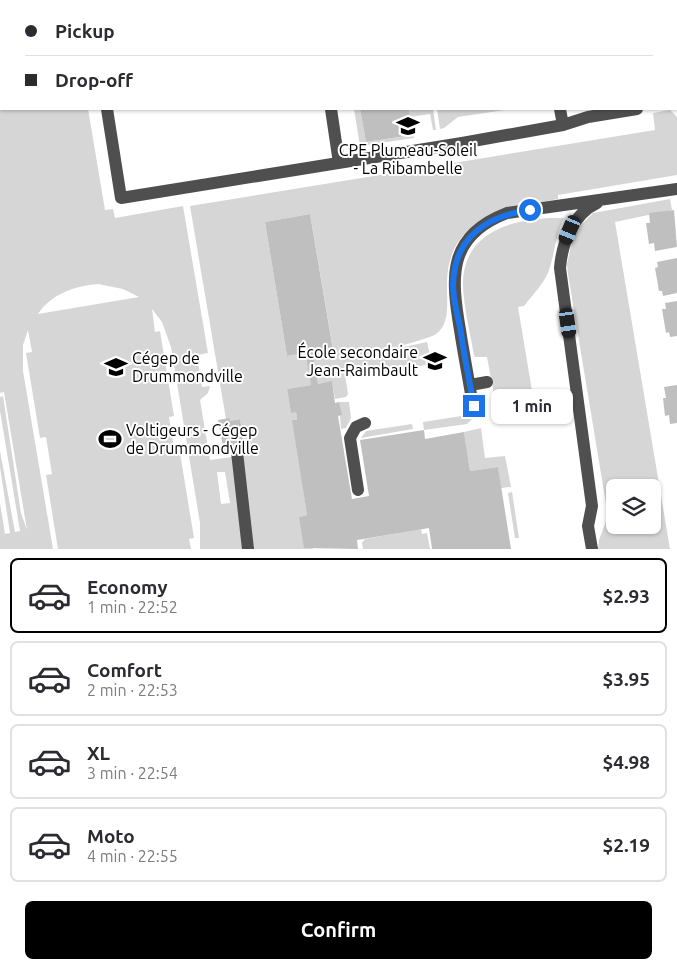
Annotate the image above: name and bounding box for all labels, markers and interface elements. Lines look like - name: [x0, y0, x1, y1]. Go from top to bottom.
- text: Pickup: [55, 20, 115, 42]
- text: Drop-off: [55, 69, 133, 91]
- school or university icon: CPE Plumeau-Soleil - La Ribambelle: [395, 113, 421, 139]
- place label: CPE Plumeau-Soleil - La Ribambelle: [339, 141, 477, 177]
- route start: [519, 199, 541, 221]
- car: [557, 213, 582, 247]
- car: [558, 307, 577, 339]
- place label: École secondaire Jean-Raimbault: [298, 341, 419, 379]
- school or university icon: École secondaire Jean-Raimbault: [422, 348, 448, 374]
- place label: Cégep de Drummondville: [132, 349, 243, 385]
- school or university icon: Cégep de Drummondville: [103, 354, 129, 380]
- callout: 1 min: [492, 388, 574, 424]
- route end: [463, 395, 485, 417]
- text: 1 min: [512, 397, 552, 415]
- place label: Voltigeurs - Cégep de Drummondville: [126, 421, 259, 457]
- sports icon: Voltigeurs - Cégep de Drummondville: [97, 426, 123, 452]
- map controls: [606, 479, 661, 534]
- button: layers: [606, 479, 661, 534]
- icon: car: [27, 573, 72, 618]
- text: Economy: [87, 576, 168, 598]
- text: $2.93: [602, 585, 650, 607]
- text: 1 min · 22:52: [87, 598, 178, 616]
- icon: car: [27, 656, 72, 701]
- text: Comfort: [87, 659, 162, 681]
- text: $3.95: [602, 668, 650, 690]
- text: 2 min · 22:53: [87, 681, 178, 699]
- icon: car: [27, 739, 72, 784]
- text: XL: [87, 742, 110, 764]
- text: $4.98: [602, 751, 650, 773]
- text: 3 min · 22:54: [87, 764, 178, 782]
- icon: car: [27, 822, 72, 867]
- text: Moto: [87, 825, 135, 847]
- text: $2.19: [602, 834, 650, 856]
- text: 4 min · 22:55: [87, 847, 178, 865]
- button: Confirm: [25, 901, 652, 959]

